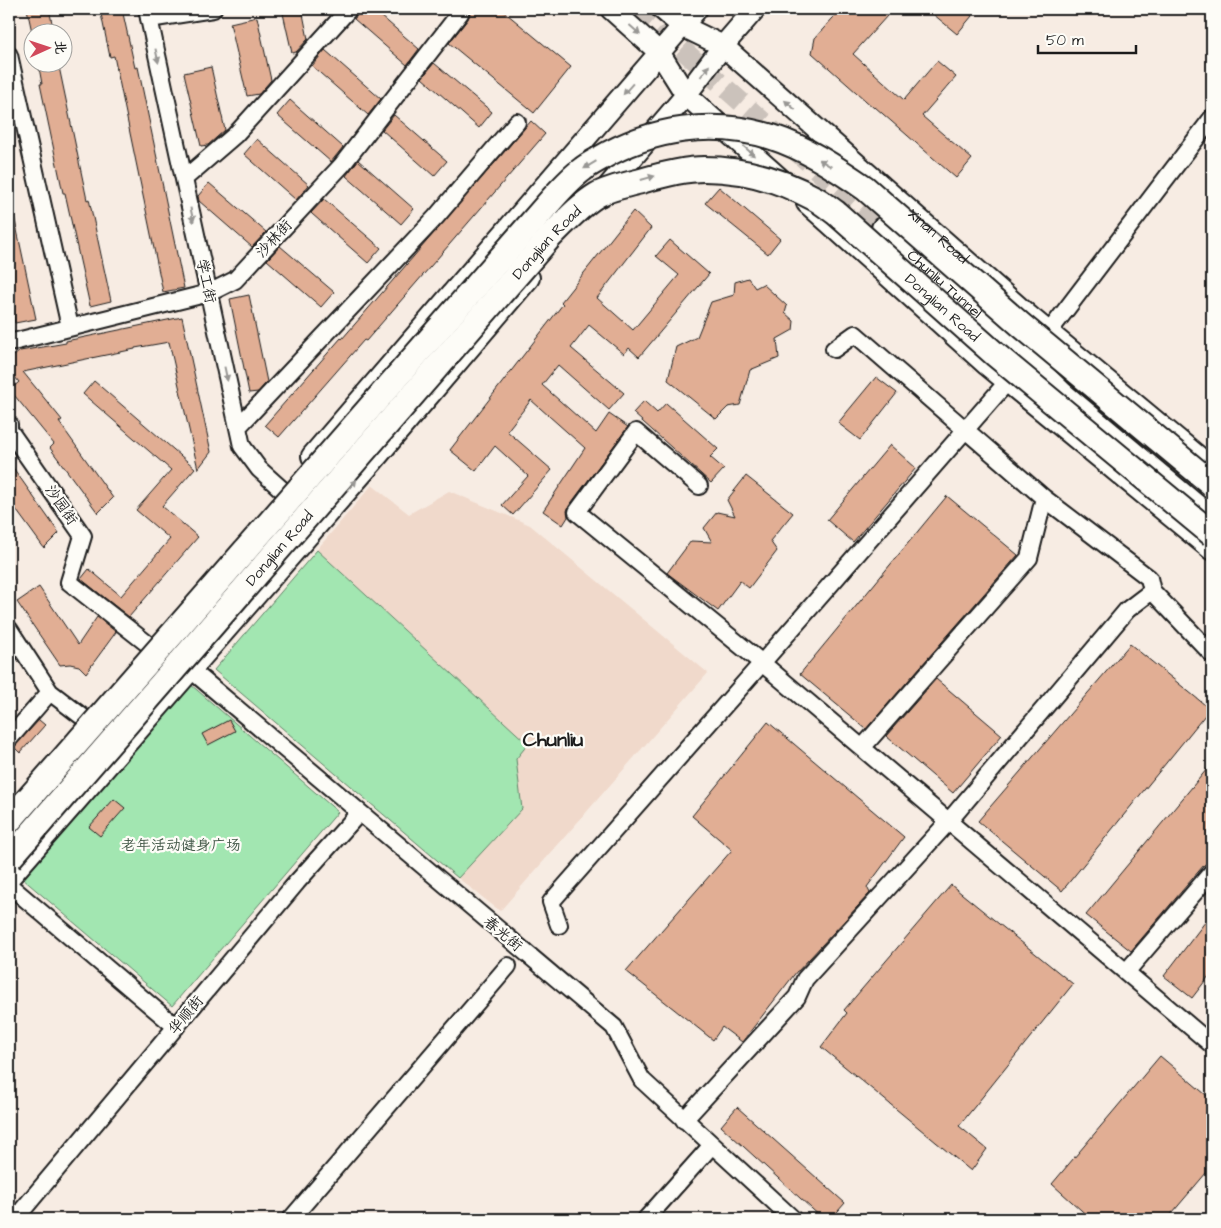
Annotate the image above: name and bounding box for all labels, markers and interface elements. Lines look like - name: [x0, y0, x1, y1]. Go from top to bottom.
- north arrow: [22, 22, 72, 72]
- scale bar: [1038, 22, 1136, 54]
- one-way arrow: [629, 25, 642, 36]
- text: 50 m: [1046, 30, 1084, 51]
- text: 北: [50, 40, 70, 55]
- one-way arrow: [153, 49, 161, 64]
- one-way arrow: [699, 65, 710, 78]
- one-way arrow: [622, 82, 633, 95]
- one-way arrow: [785, 99, 797, 111]
- one-way arrow: [742, 145, 754, 157]
- one-way arrow: [819, 158, 832, 167]
- one-way arrow: [583, 160, 596, 170]
- one-way arrow: [641, 174, 656, 182]
- street label: Donglian Road: [507, 201, 586, 284]
- street label: Xinan Road: [903, 203, 973, 269]
- one-way arrow: [188, 208, 196, 224]
- street label: 沙林街: [251, 215, 297, 263]
- street label: Chunliu Tunnel: [903, 245, 987, 323]
- street label: 学工街: [191, 257, 221, 305]
- street label: Donglian Road: [900, 269, 985, 347]
- one-way arrow: [222, 366, 230, 382]
- one-way arrow: [346, 479, 357, 492]
- street label: 沙园街: [39, 481, 83, 529]
- street label: Donglian Road: [241, 506, 318, 590]
- district label: Chunliu: [523, 726, 583, 754]
- park label: 老年活动健身广场: [121, 835, 241, 856]
- street label: 春光街: [479, 911, 527, 957]
- street label: 华顺街: [163, 991, 209, 1039]

